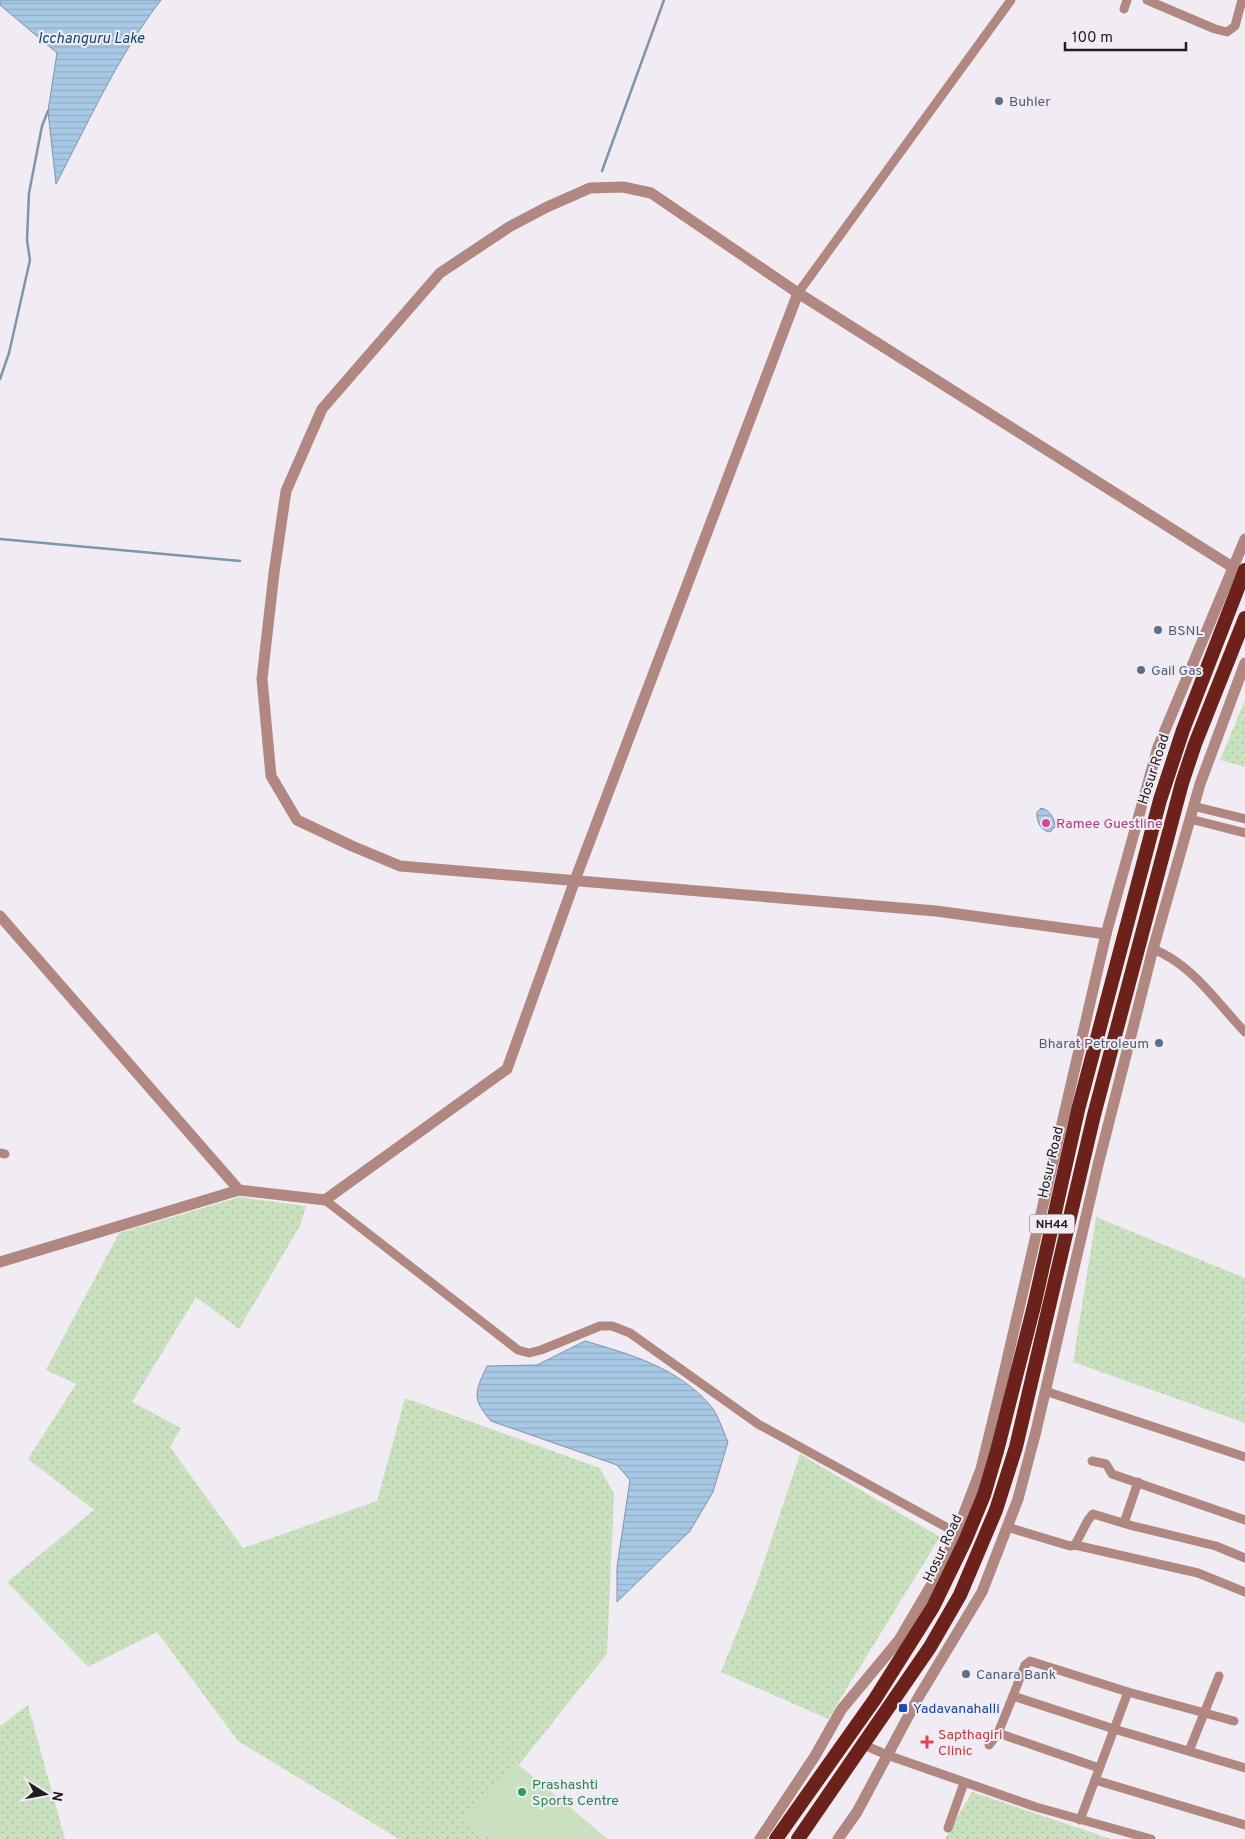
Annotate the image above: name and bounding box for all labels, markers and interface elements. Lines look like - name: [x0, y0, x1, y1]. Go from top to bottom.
- scale bar: [1065, 20, 1186, 52]
- text: 100 m: [1072, 29, 1113, 48]
- water label: Icchanguru Lake: [38, 30, 145, 49]
- place label: Buhler: [1009, 94, 1051, 111]
- marker: Buhler: [993, 95, 1005, 107]
- place label: BSNL: [1168, 623, 1203, 640]
- marker: BSNL: [1152, 624, 1164, 636]
- place label: Gail Gas: [1151, 663, 1202, 680]
- marker: Gail Gas: [1135, 664, 1147, 676]
- street label: Hosur Road: [1135, 732, 1174, 807]
- place label: Ramee Guestline: [1056, 816, 1163, 833]
- marker: Ramee Guestline: [1040, 817, 1052, 829]
- place label: Bharat Petroleum: [1038, 1036, 1149, 1053]
- marker: Bharat Petroleum: [1153, 1037, 1165, 1049]
- street label: Hosur Road: [1035, 1125, 1068, 1200]
- road number: NH44: [1030, 1214, 1074, 1234]
- street label: Hosur Road: [920, 1512, 967, 1585]
- place label: Canara Bank: [976, 1667, 1056, 1684]
- marker: Canara Bank: [960, 1668, 972, 1680]
- place label: Yadavanahalli: [913, 1701, 1000, 1718]
- marker: Yadavanahalli: [897, 1702, 909, 1714]
- place label: Sapthagiri Clinic: [938, 1727, 1003, 1760]
- marker: Sapthagiri Clinic: [920, 1735, 934, 1749]
- north arrow: [20, 1769, 70, 1819]
- place label: Prashashti Sports Centre: [532, 1777, 619, 1810]
- marker: Prashashti Sports Centre: [516, 1786, 528, 1798]
- text: N: [47, 1790, 66, 1803]

